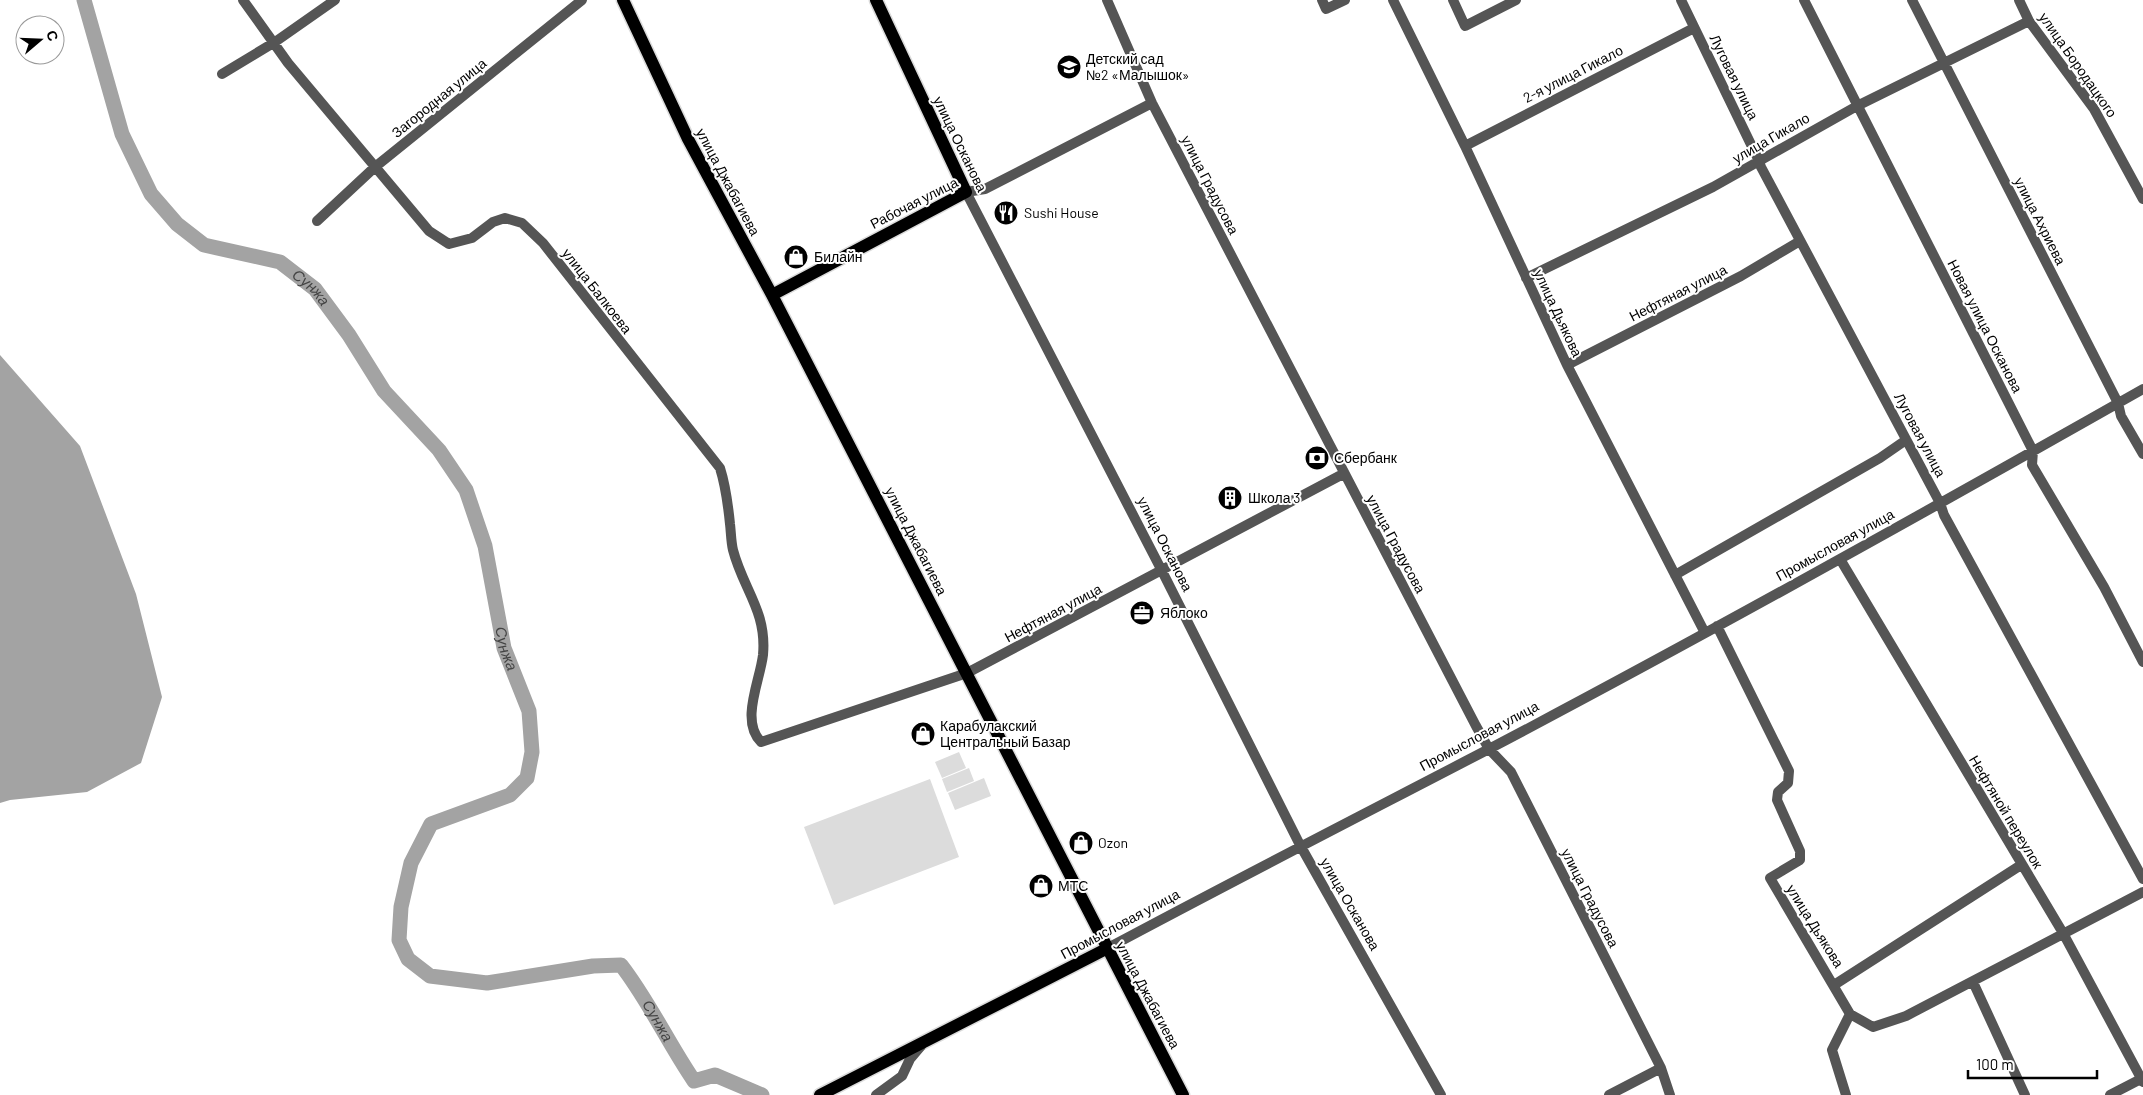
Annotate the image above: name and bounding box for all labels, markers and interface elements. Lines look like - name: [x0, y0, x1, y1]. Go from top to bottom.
- street label: улица Бородацкого: [2036, 9, 2121, 121]
- north arrow: [15, 15, 65, 65]
- text: С: [43, 28, 62, 43]
- street label: Луговая улица: [1706, 31, 1763, 122]
- street label: 2-я улица Гикало: [1520, 41, 1626, 106]
- place label: Детский сад №2 «Малышок»: [1086, 50, 1189, 83]
- street label: Загородная улица: [388, 54, 490, 141]
- school or university icon: Детский сад №2 «Малышок»: [1056, 54, 1082, 80]
- street label: улица Осканова: [930, 93, 991, 194]
- street label: улица Гикало: [1729, 109, 1813, 166]
- street label: улица Джабагиева: [693, 125, 764, 239]
- street label: улица Градусова: [1178, 132, 1243, 237]
- street label: Рабочая улица: [867, 173, 961, 232]
- street label: улица Ахриева: [2011, 174, 2070, 268]
- restaurant icon: Sushi House: [993, 200, 1019, 226]
- place label: Sushi House: [1024, 204, 1099, 221]
- shop icon: Билайн: [783, 244, 809, 270]
- street label: улица Балкоева: [559, 245, 636, 337]
- place label: Билайн: [814, 248, 863, 265]
- street label: Новая улица Осканова: [1944, 256, 2027, 395]
- street label: Нефтяная улица: [1626, 260, 1730, 325]
- water label: Сунжа: [289, 265, 334, 309]
- street label: улица Дьякова: [1531, 266, 1586, 360]
- street label: Луговая улица: [1891, 390, 1950, 480]
- bank icon: Сбербанк: [1304, 445, 1330, 471]
- place label: Сбербанк: [1334, 449, 1398, 466]
- street label: улица Джабагиева: [882, 484, 951, 598]
- building icon: Школа 3: [1217, 485, 1243, 511]
- place label: Школа 3: [1248, 489, 1301, 506]
- street label: улица Градусова: [1363, 492, 1430, 596]
- street label: улица Осканова: [1134, 494, 1197, 594]
- street label: Промысловая улица: [1773, 505, 1897, 584]
- street label: Нефтяная улица: [1001, 580, 1104, 645]
- office icon: Яблоко: [1129, 600, 1155, 626]
- place label: Яблоко: [1160, 604, 1208, 621]
- water label: Сунжа: [492, 625, 522, 673]
- street label: Промысловая улица: [1416, 697, 1541, 774]
- place label: Карабулакский Центральный Базар: [940, 717, 1071, 750]
- shop icon: Карабулакский Центральный Базар: [910, 721, 936, 747]
- street label: Нефтяной переулок: [1966, 752, 2047, 872]
- shop icon: Ozon: [1068, 830, 1094, 856]
- place label: Ozon: [1098, 834, 1128, 851]
- street label: улица Градусова: [1558, 845, 1623, 950]
- street label: улица Осканова: [1317, 854, 1384, 953]
- shop icon: МТС: [1028, 873, 1054, 899]
- place label: МТС: [1058, 877, 1088, 894]
- street label: улица Дьякова: [1783, 881, 1848, 971]
- street label: Промысловая улица: [1057, 885, 1182, 962]
- street label: улица Джабагиева: [1113, 938, 1184, 1052]
- water label: Сунжа: [639, 996, 677, 1044]
- scale bar: [1968, 1048, 2097, 1080]
- text: 100 m: [1976, 1055, 2014, 1073]

